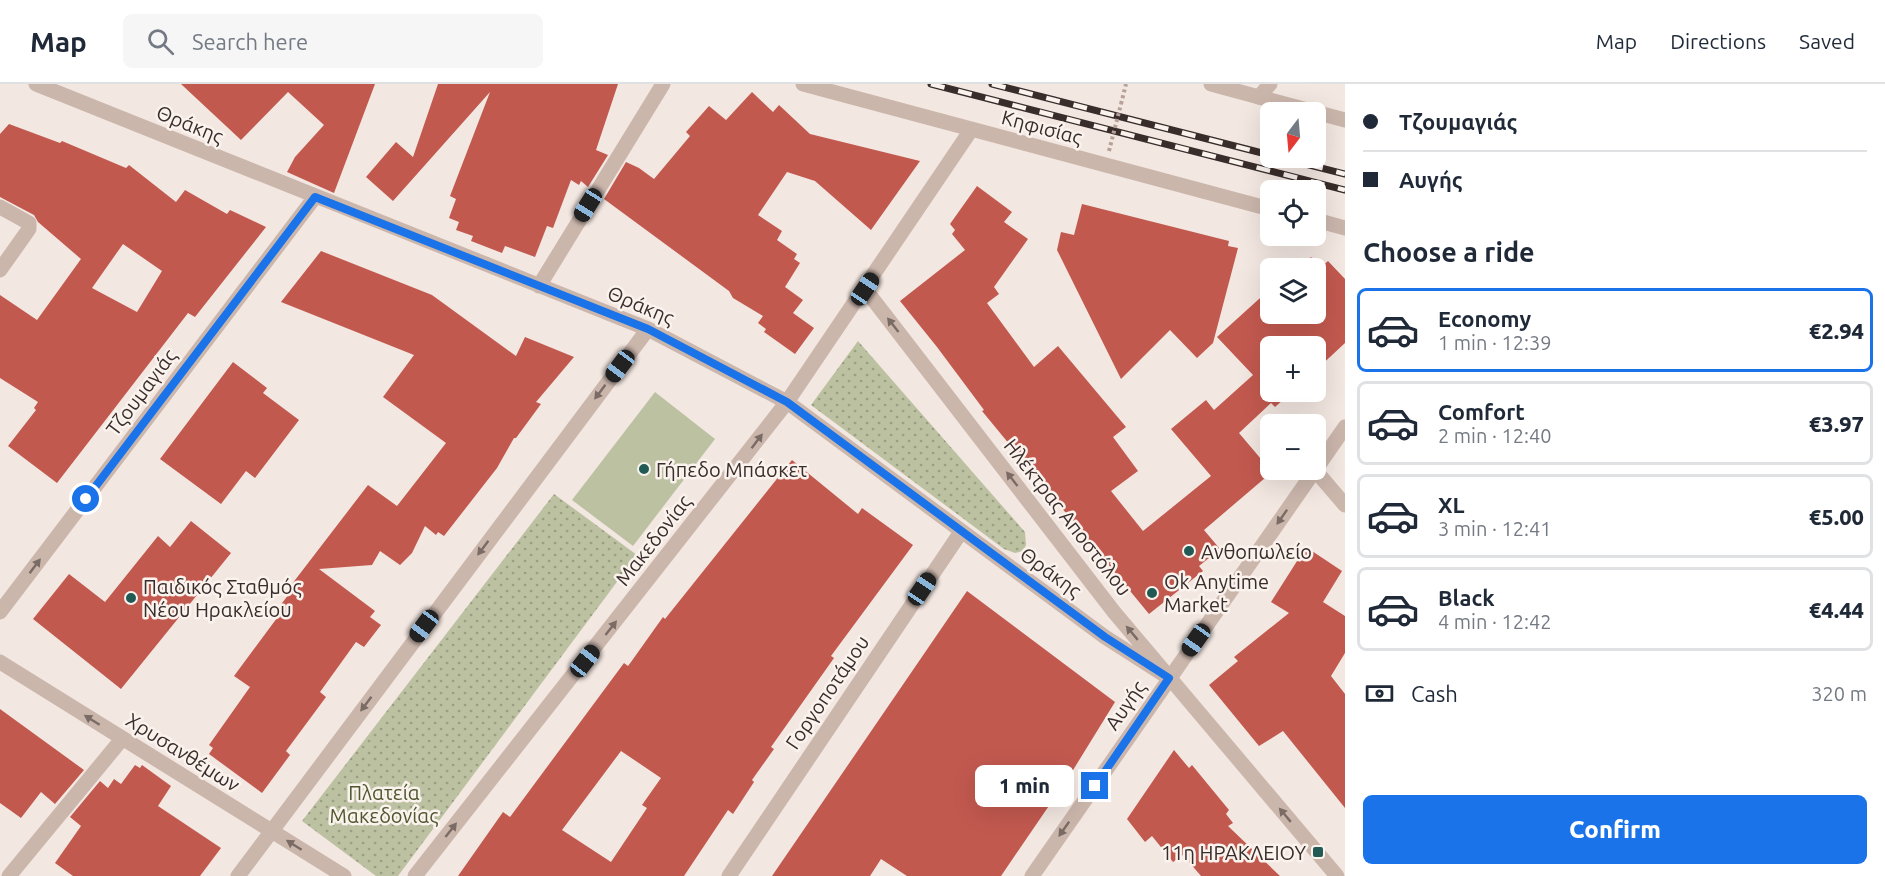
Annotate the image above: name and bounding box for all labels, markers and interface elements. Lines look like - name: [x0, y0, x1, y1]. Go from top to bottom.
- search box: [123, 14, 543, 68]
- icon: search: [144, 25, 177, 58]
- text: Map: [30, 26, 87, 57]
- text: Search here: [192, 29, 308, 54]
- text: Map: [1596, 29, 1637, 53]
- text: Directions: [1670, 29, 1766, 53]
- text: Saved: [1799, 29, 1855, 53]
- street label: Θράκης: [153, 100, 227, 148]
- north arrow: [1260, 102, 1326, 168]
- map controls: [1260, 102, 1326, 480]
- street label: Κηφισίας: [999, 105, 1085, 149]
- text: Τζουμαγιάς: [1399, 109, 1517, 134]
- text: Αυγής: [1399, 167, 1463, 192]
- button: locate: [1260, 180, 1326, 246]
- car: [571, 185, 605, 225]
- text: Choose a ride: [1363, 237, 1535, 267]
- button: layers: [1260, 258, 1326, 324]
- car: [847, 269, 883, 309]
- street label: Θράκης: [604, 281, 678, 329]
- icon: car: [1366, 303, 1420, 357]
- text: Economy: [1438, 306, 1531, 331]
- one-way arrow: [887, 317, 899, 332]
- text: €2.94: [1809, 318, 1864, 343]
- text: 1 min · 12:39: [1438, 331, 1552, 354]
- button: +: [1260, 336, 1326, 402]
- street label: Τζουμαγιάς: [101, 344, 181, 440]
- car: [602, 346, 638, 386]
- one-way arrow: [595, 385, 607, 400]
- icon: car: [1366, 396, 1420, 450]
- text: Comfort: [1438, 399, 1525, 424]
- text: €3.97: [1809, 411, 1864, 436]
- button: −: [1260, 414, 1326, 480]
- text: 2 min · 12:40: [1438, 424, 1552, 447]
- one-way arrow: [751, 433, 763, 449]
- street label: Ηλέκτρας Αποστόλου: [1000, 434, 1136, 600]
- place label: Γήπεδο Μπάσκετ: [656, 458, 807, 481]
- marker: Γήπεδο Μπάσκετ: [637, 462, 651, 476]
- one-way arrow: [1006, 472, 1018, 487]
- route start: [72, 485, 99, 512]
- icon: car: [1366, 489, 1420, 543]
- street label: Μακεδονίας: [610, 490, 696, 590]
- text: XL: [1438, 492, 1465, 517]
- text: €5.00: [1809, 504, 1864, 529]
- one-way arrow: [1276, 509, 1288, 525]
- text: 3 min · 12:41: [1438, 517, 1552, 540]
- one-way arrow: [477, 540, 489, 556]
- place label: Ανθοπωλείο: [1201, 540, 1312, 563]
- street label: Θράκης: [1016, 542, 1086, 602]
- marker: Ανθοπωλείο: [1182, 544, 1196, 558]
- one-way arrow: [29, 558, 41, 573]
- car: [904, 569, 940, 609]
- place label: Ok Anytime Market: [1164, 570, 1269, 616]
- place label: Παιδικός Σταθμός Νέου Ηρακλείου: [143, 575, 302, 621]
- icon: car: [1366, 582, 1420, 636]
- text: Black: [1438, 585, 1495, 610]
- marker: Ok Anytime Market: [1145, 586, 1159, 600]
- marker: Παιδικός Σταθμός Νέου Ηρακλείου: [124, 591, 138, 605]
- text: €4.44: [1809, 597, 1864, 622]
- car: [406, 606, 442, 646]
- text: 4 min · 12:42: [1438, 610, 1552, 633]
- one-way arrow: [605, 620, 618, 636]
- car: [1178, 620, 1214, 660]
- one-way arrow: [1125, 625, 1138, 641]
- street label: Γοργοποτάμου: [781, 631, 873, 753]
- car: [567, 641, 603, 681]
- street label: Αυγής: [1100, 676, 1150, 734]
- icon: cash: [1363, 677, 1396, 710]
- text: Cash: [1411, 681, 1458, 706]
- text: 320 m: [1811, 682, 1867, 705]
- one-way arrow: [360, 696, 372, 711]
- street label: Χρυσανθέμων: [122, 708, 244, 796]
- one-way arrow: [84, 715, 101, 726]
- callout: 1 min: [975, 765, 1074, 807]
- route end: [1081, 772, 1108, 799]
- text: 1 min: [999, 774, 1050, 797]
- park label: Πλατεία Μακεδονίας: [330, 781, 438, 827]
- button: Confirm: [1363, 795, 1867, 864]
- one-way arrow: [1279, 807, 1292, 823]
- one-way arrow: [1058, 821, 1070, 837]
- one-way arrow: [445, 822, 458, 838]
- one-way arrow: [286, 840, 302, 851]
- place label: 11η ΗΡΑΚΛΕΙΟΥ: [1161, 841, 1306, 864]
- marker: 11η ΗΡΑΚΛΕΙΟΥ: [1311, 845, 1325, 859]

